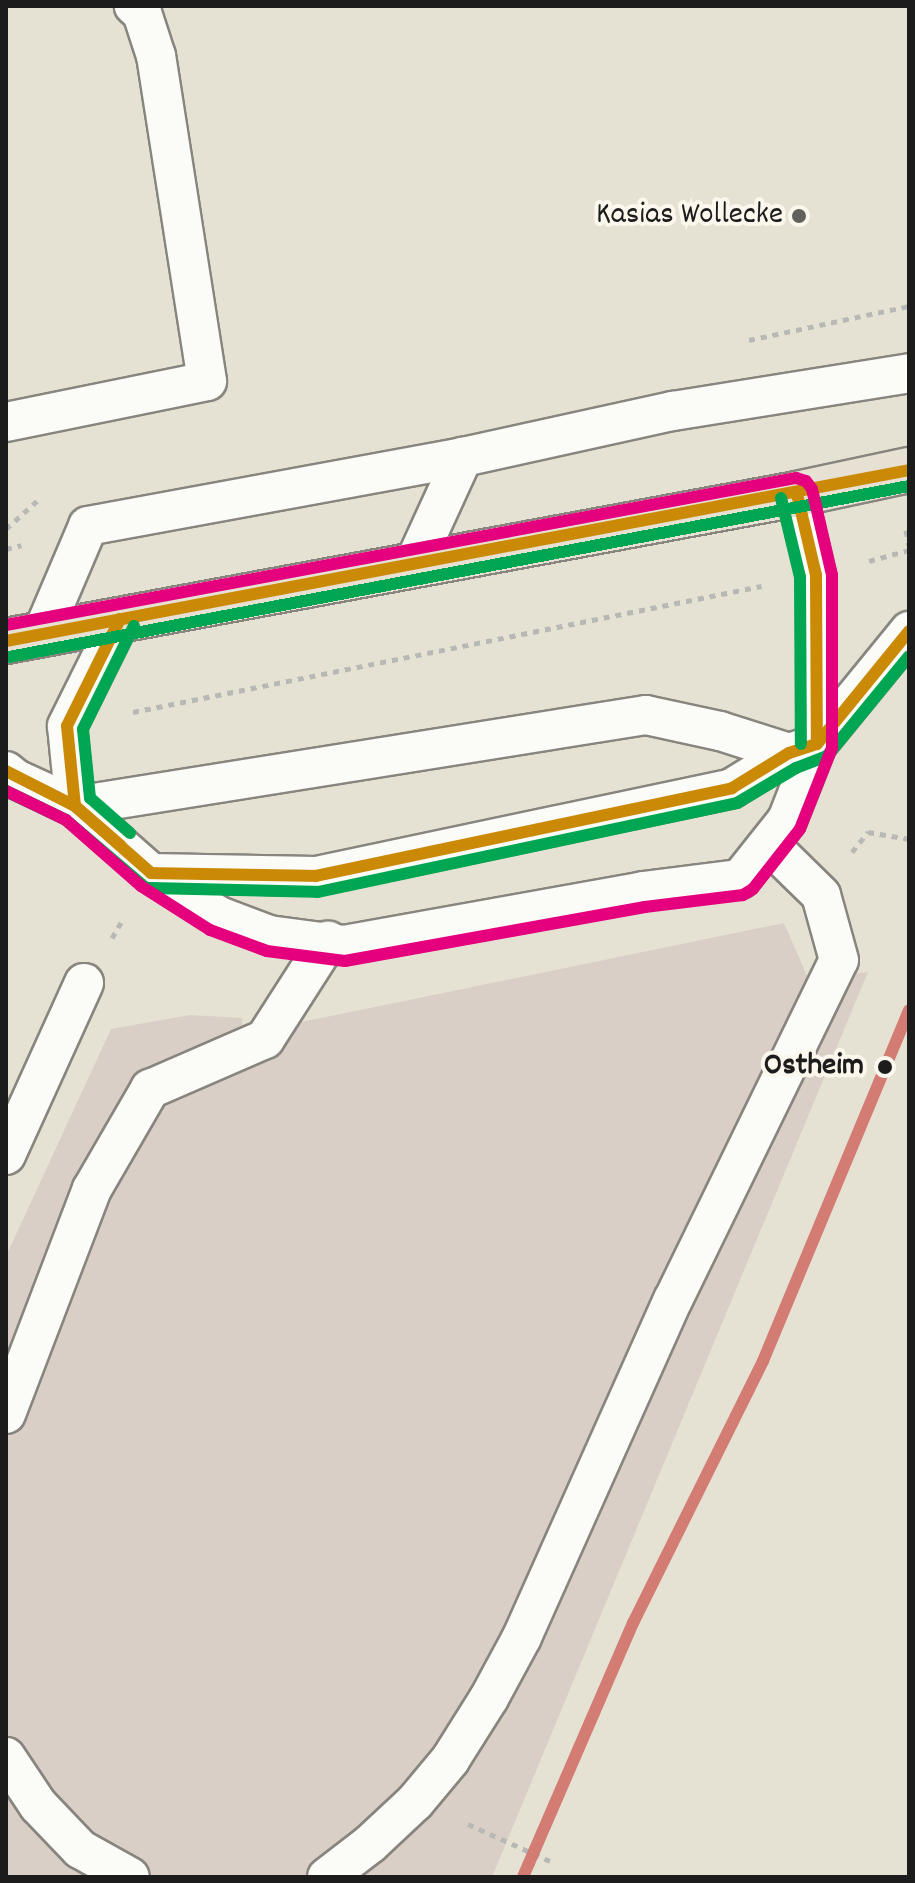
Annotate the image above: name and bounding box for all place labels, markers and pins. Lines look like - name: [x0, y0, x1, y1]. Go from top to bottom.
- place label: Kasias Wollecke: [596, 197, 783, 235]
- marker: Kasias Wollecke: [790, 207, 808, 225]
- place label: Ostheim: [764, 1048, 864, 1086]
- marker: Ostheim: [871, 1053, 899, 1081]

